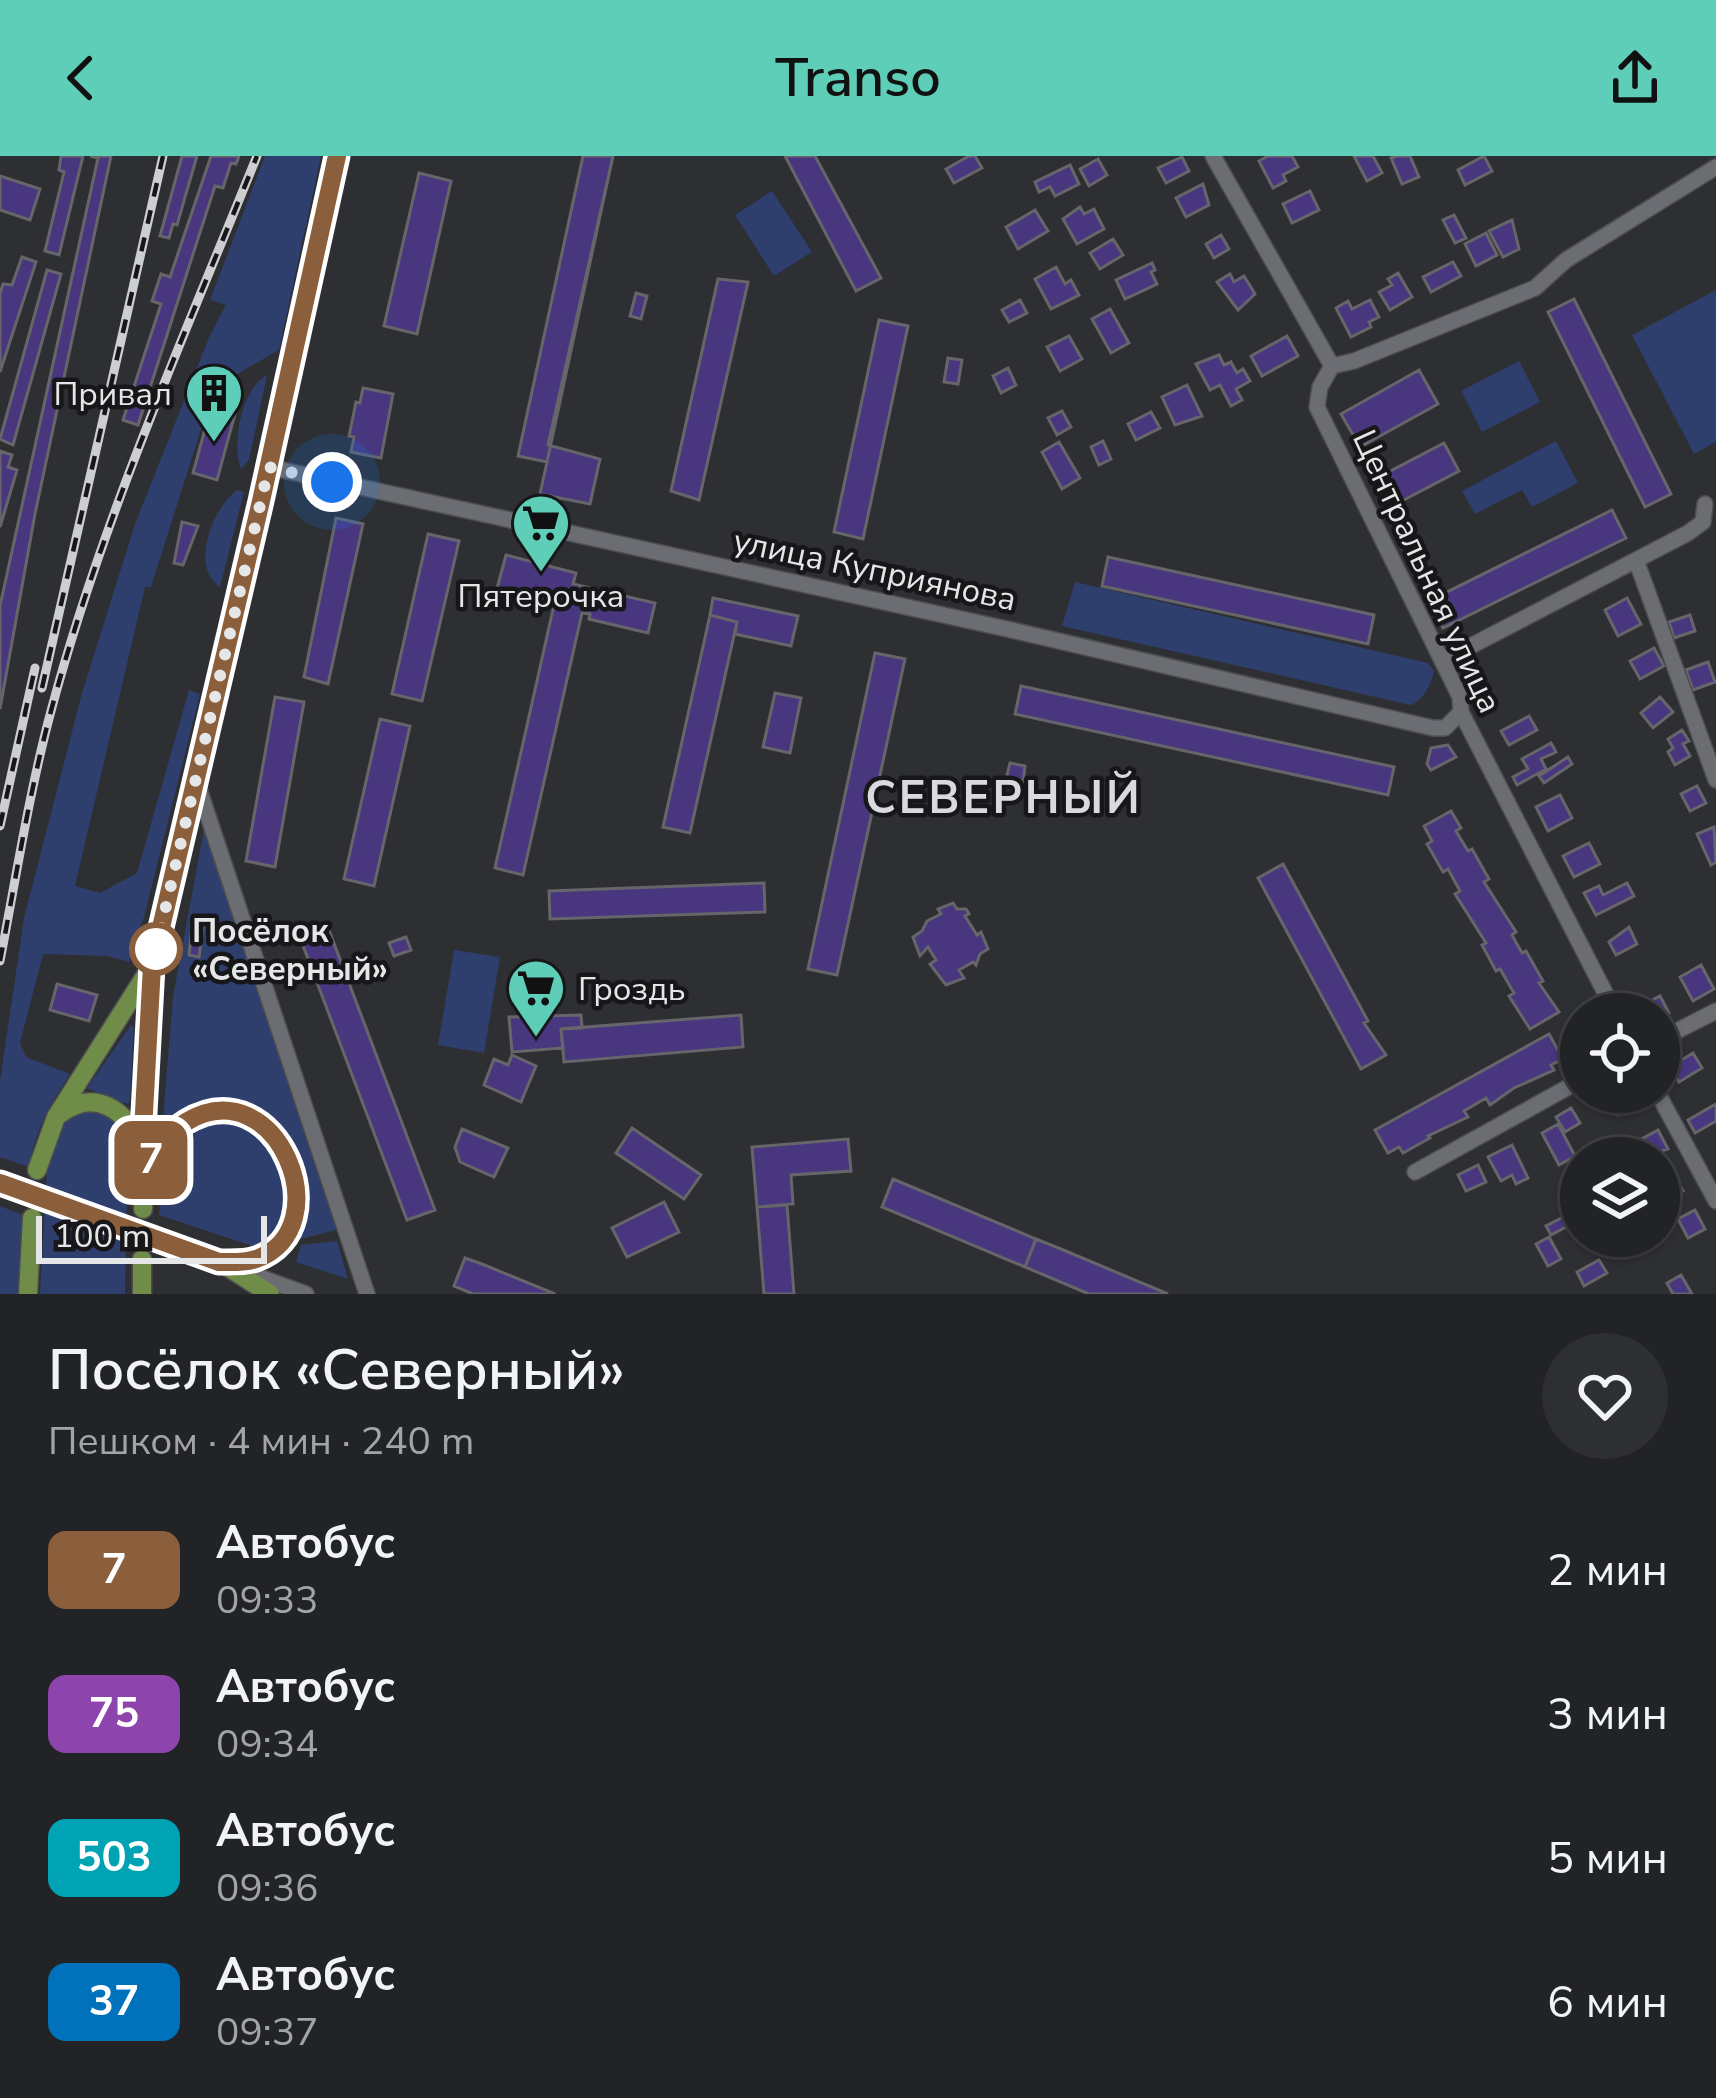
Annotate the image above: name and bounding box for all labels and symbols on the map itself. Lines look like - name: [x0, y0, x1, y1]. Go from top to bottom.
- building icon: Привал: [183, 362, 245, 444]
- place label: Привал: [53, 372, 172, 417]
- street label: Центральная улица: [1341, 423, 1512, 720]
- your location: [302, 452, 362, 512]
- supermarket icon: Пятерочка: [510, 492, 572, 574]
- street label: улица Куприянова: [729, 519, 1020, 622]
- place label: Пятерочка: [458, 574, 624, 619]
- district label: СЕВЕРНЫЙ: [865, 768, 1143, 829]
- place label: Посёлок «Северный»: [192, 909, 388, 992]
- marker: Посёлок «Северный»: [131, 924, 181, 974]
- supermarket icon: Гроздь: [505, 957, 567, 1039]
- place label: Гроздь: [578, 967, 685, 1012]
- line badge: 7: [112, 1121, 190, 1199]
- scale bar: [36, 1210, 267, 1263]

